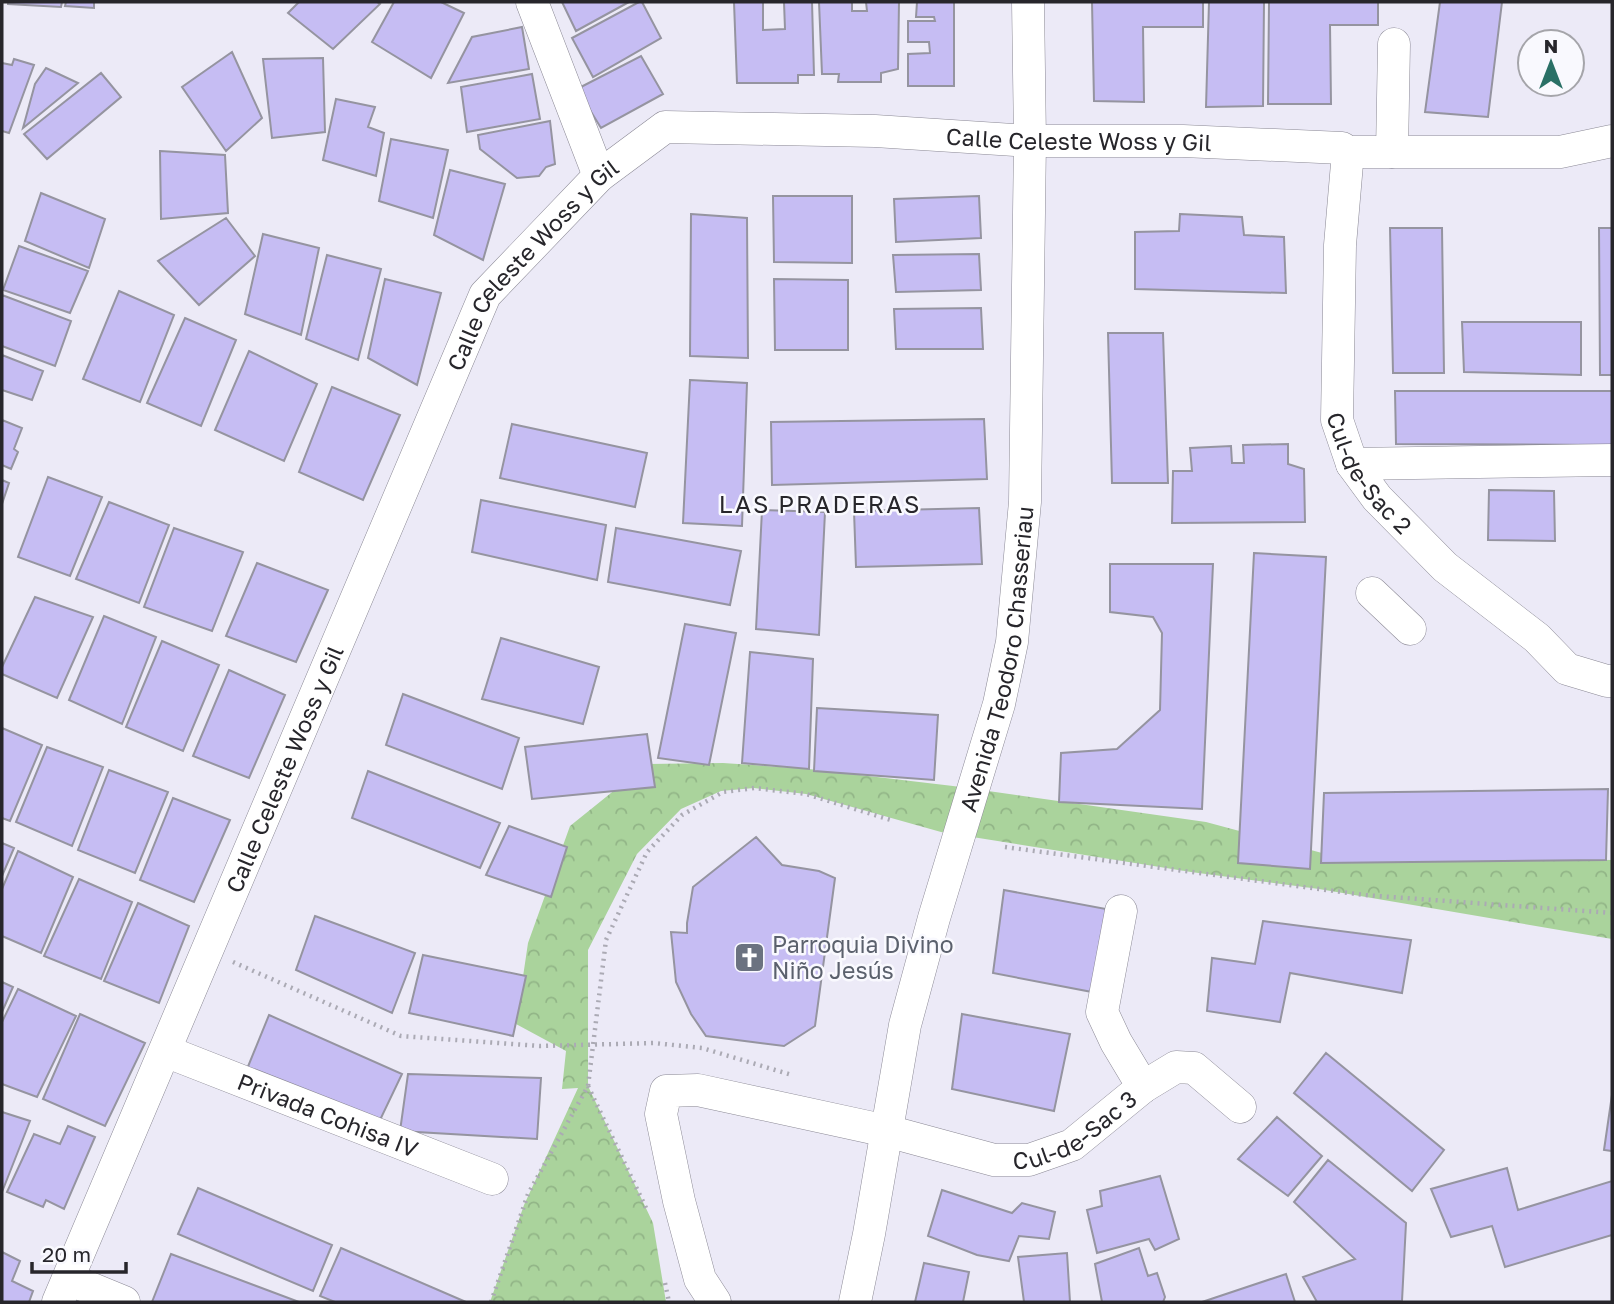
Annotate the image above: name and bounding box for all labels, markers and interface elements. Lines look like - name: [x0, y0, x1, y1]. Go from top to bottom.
- north arrow: [1516, 28, 1586, 98]
- text: N: [1544, 34, 1558, 57]
- street label: Calle Celeste Woss y Gil: [945, 122, 1212, 156]
- street label: Calle Celeste Woss y Gil: [441, 153, 624, 375]
- street label: Cul-de-Sac 2: [1321, 408, 1418, 539]
- district label: LAS PRADERAS: [719, 489, 921, 518]
- street label: Avenida Teodoro Chasseriau: [953, 505, 1039, 815]
- street label: Calle Celeste Woss y Gil: [219, 641, 349, 897]
- place label: Parroquia Divino Niño Jesús: [772, 930, 954, 984]
- church icon: Parroquia Divino Niño Jesús: [732, 940, 766, 974]
- street label: Privada Cohisa IV: [234, 1067, 422, 1163]
- street label: Cul-de-Sac 3: [1013, 1084, 1142, 1174]
- scale bar: [32, 1230, 126, 1274]
- text: 20 m: [42, 1241, 91, 1267]

